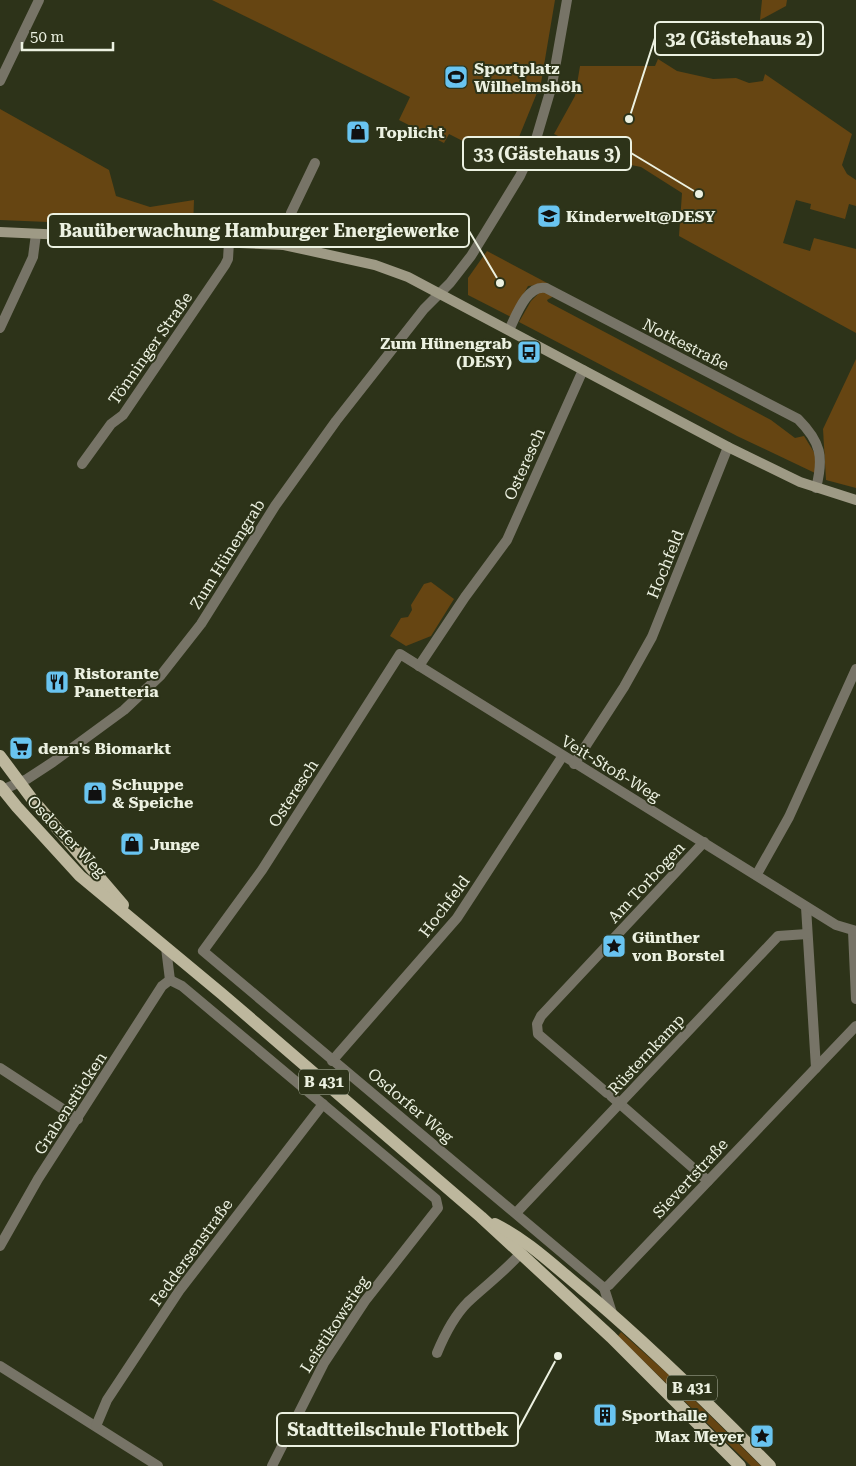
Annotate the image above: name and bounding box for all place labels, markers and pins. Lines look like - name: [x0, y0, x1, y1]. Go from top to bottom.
- callout: 32 (Gästehaus 2): [655, 22, 823, 55]
- place label: Sportplatz Wilhelmshöh: [474, 59, 582, 96]
- sports icon: Sportplatz Wilhelmshöh: [443, 64, 469, 90]
- shop icon: Toplicht: [345, 119, 371, 145]
- place label: Toplicht: [376, 123, 445, 142]
- callout: 33 (Gästehaus 3): [463, 137, 631, 170]
- school or university icon: Kinderwelt@DESY: [536, 203, 562, 229]
- place label: Kinderwelt@DESY: [566, 207, 715, 226]
- callout: Bauüberwachung Hamburger Energiewerke: [48, 214, 469, 247]
- place label: Zum Hünengrab (DESY): [380, 334, 512, 371]
- bus stop icon: Zum Hünengrab (DESY): [516, 339, 542, 365]
- place label: Ristorante Panetteria: [74, 664, 159, 701]
- restaurant icon: Ristorante Panetteria: [44, 669, 70, 695]
- supermarket icon: denn's Biomarkt: [8, 735, 34, 761]
- place label: denn's Biomarkt: [38, 739, 171, 758]
- place label: Schuppe & Speiche: [112, 775, 193, 812]
- shop icon: Schuppe & Speiche: [82, 780, 108, 806]
- shop icon: Junge: [119, 831, 145, 857]
- place label: Junge: [150, 835, 200, 854]
- place label: Günther von Borstel: [632, 928, 725, 965]
- place icon: Günther von Borstel: [601, 933, 627, 959]
- building icon: Sporthalle: [592, 1402, 618, 1428]
- place label: Sporthalle: [622, 1406, 707, 1425]
- callout: Stadtteilschule Flottbek: [277, 1413, 518, 1446]
- place icon: Max Meyer: [749, 1423, 775, 1449]
- place label: Max Meyer: [655, 1427, 744, 1446]

